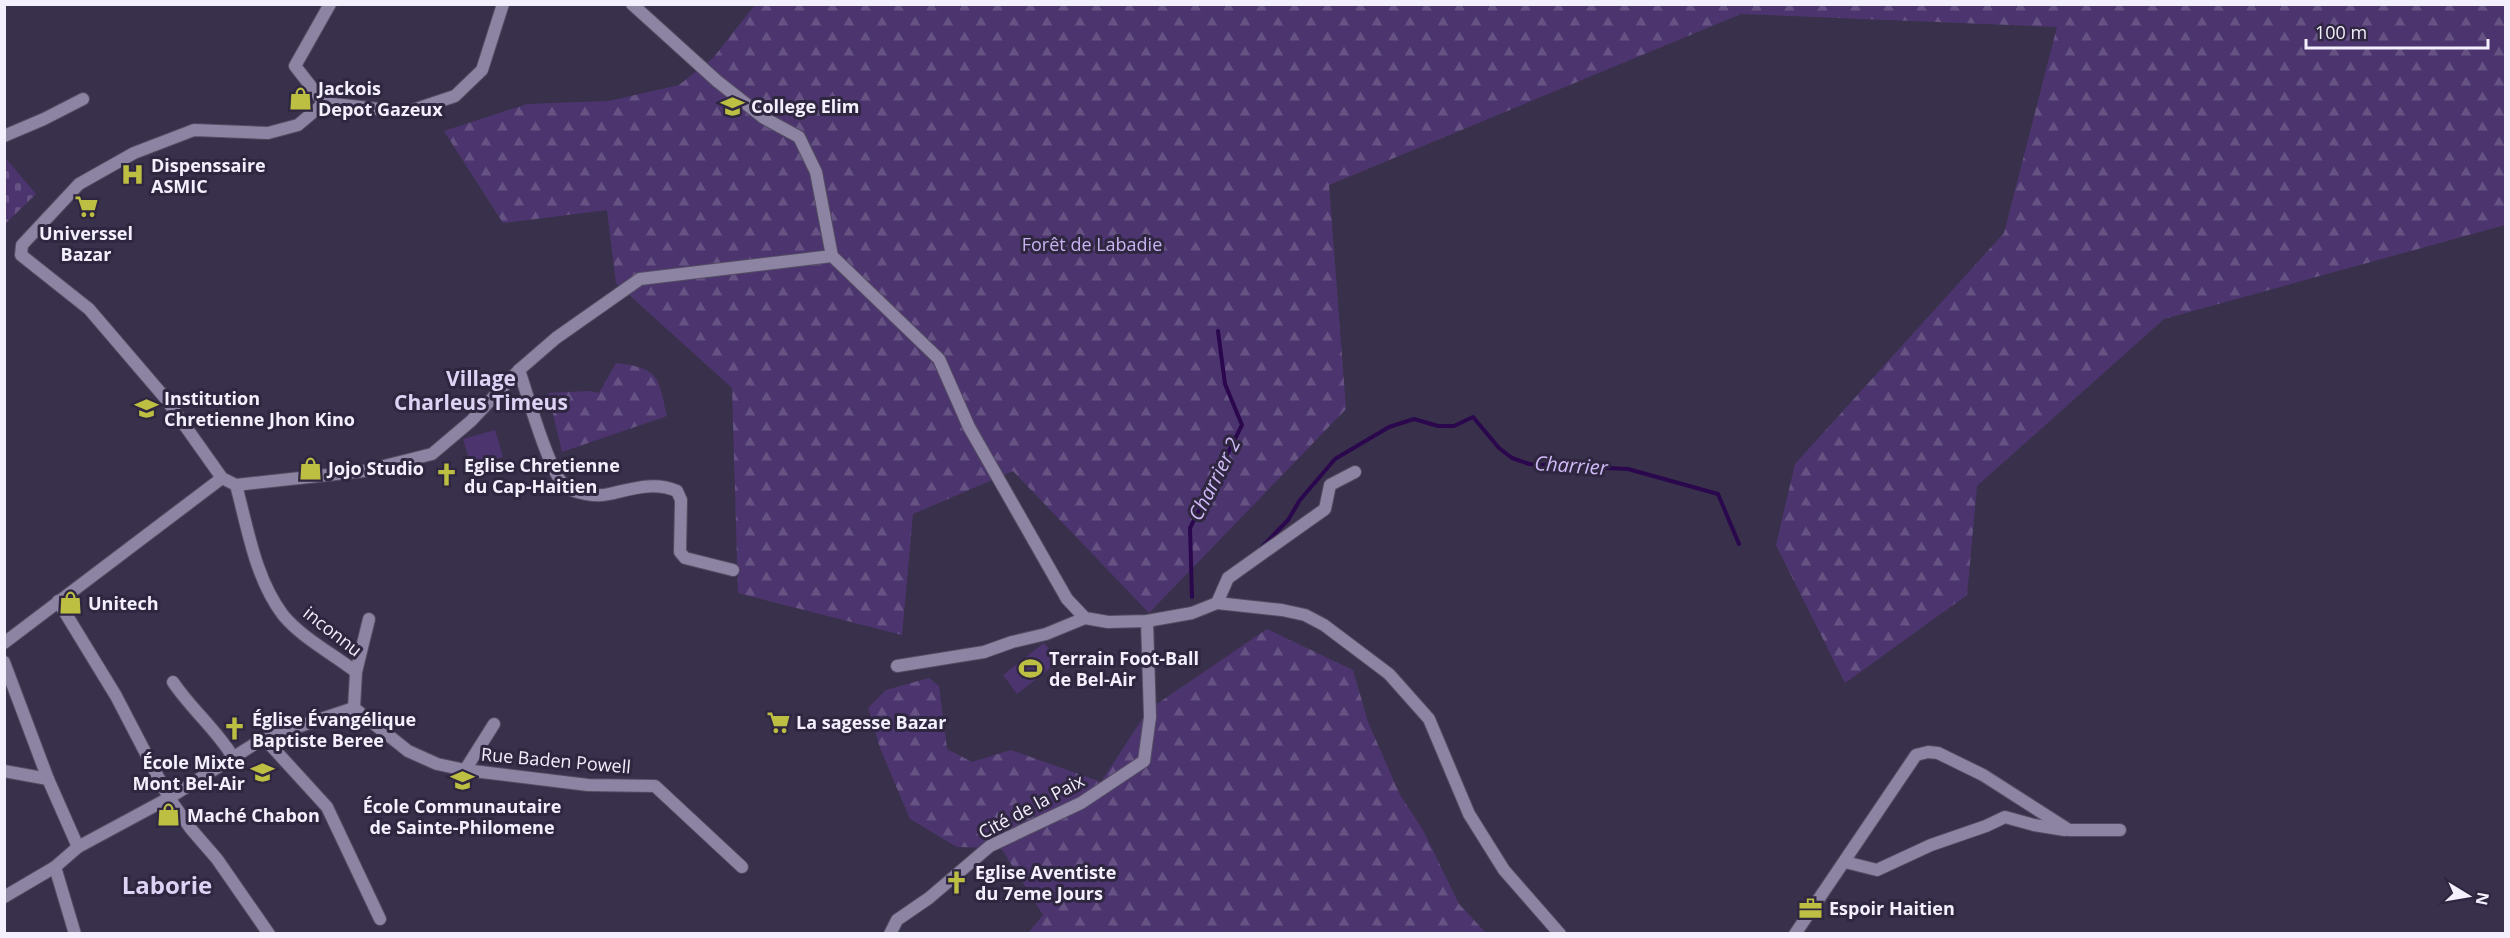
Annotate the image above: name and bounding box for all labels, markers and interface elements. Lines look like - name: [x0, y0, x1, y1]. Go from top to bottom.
- scale bar: [2306, 12, 2488, 50]
- text: 100 m: [2315, 20, 2367, 44]
- place label: Jackois Depot Gazeux: [316, 76, 443, 121]
- shop icon: Jackois Depot Gazeux: [287, 85, 313, 111]
- school or university icon: College Elim: [720, 93, 746, 119]
- place label: College Elim: [751, 94, 859, 118]
- place label: Dispenssaire ASMIC: [151, 153, 266, 198]
- hospital icon: Dispenssaire ASMIC: [120, 162, 146, 188]
- supermarket icon: Universsel Bazar: [73, 194, 99, 220]
- place label: Universsel Bazar: [39, 221, 133, 266]
- park label: Forêt de Labadie: [1022, 232, 1162, 256]
- district label: Village Charleus Timeus: [394, 364, 568, 416]
- place label: Institution Chretienne Jhon Kino: [164, 386, 355, 431]
- school or university icon: Institution Chretienne Jhon Kino: [133, 395, 159, 421]
- water label: Charrier 2: [1182, 433, 1246, 525]
- water label: Charrier: [1533, 449, 1610, 481]
- place label: Eglise Chretienne du Cap-Haitien: [464, 453, 620, 498]
- shop icon: Jojo Studio: [297, 455, 323, 481]
- place label: Jojo Studio: [326, 456, 424, 480]
- church icon: Eglise Chretienne du Cap-Haitien: [433, 462, 459, 488]
- shop icon: Unitech: [57, 590, 83, 616]
- place label: Unitech: [88, 591, 158, 615]
- street label: inconnu: [299, 601, 367, 661]
- place label: Terrain Foot-Ball de Bel-Air: [1049, 646, 1199, 691]
- sports icon: Terrain Foot-Ball de Bel-Air: [1018, 655, 1044, 681]
- place label: Église Évangélique Baptiste Beree: [252, 707, 416, 752]
- supermarket icon: La sagesse Bazar: [765, 709, 791, 735]
- place label: La sagesse Bazar: [796, 710, 946, 734]
- church icon: Église Évangélique Baptiste Beree: [221, 716, 247, 742]
- street label: Rue Baden Powell: [480, 742, 632, 778]
- place label: École Mixte Mont Bel-Air: [132, 750, 245, 795]
- school or university icon: École Mixte Mont Bel-Air: [250, 759, 276, 785]
- school or university icon: École Communautaire de Sainte-Philomene: [449, 767, 475, 793]
- street label: Cité de la Paix: [974, 768, 1089, 844]
- place label: École Communautaire de Sainte-Philomene: [363, 794, 561, 839]
- shop icon: Maché Chabon: [156, 802, 182, 828]
- place label: Maché Chabon: [187, 803, 320, 827]
- place label: Eglise Aventiste du 7eme Jours: [975, 860, 1116, 905]
- north arrow: [2438, 866, 2498, 926]
- district label: Laborie: [122, 868, 212, 901]
- church icon: Eglise Aventiste du 7eme Jours: [944, 869, 970, 895]
- text: N: [2471, 890, 2495, 907]
- office icon: Espoir Haitien: [1798, 895, 1824, 921]
- place label: Espoir Haitien: [1829, 896, 1955, 920]

